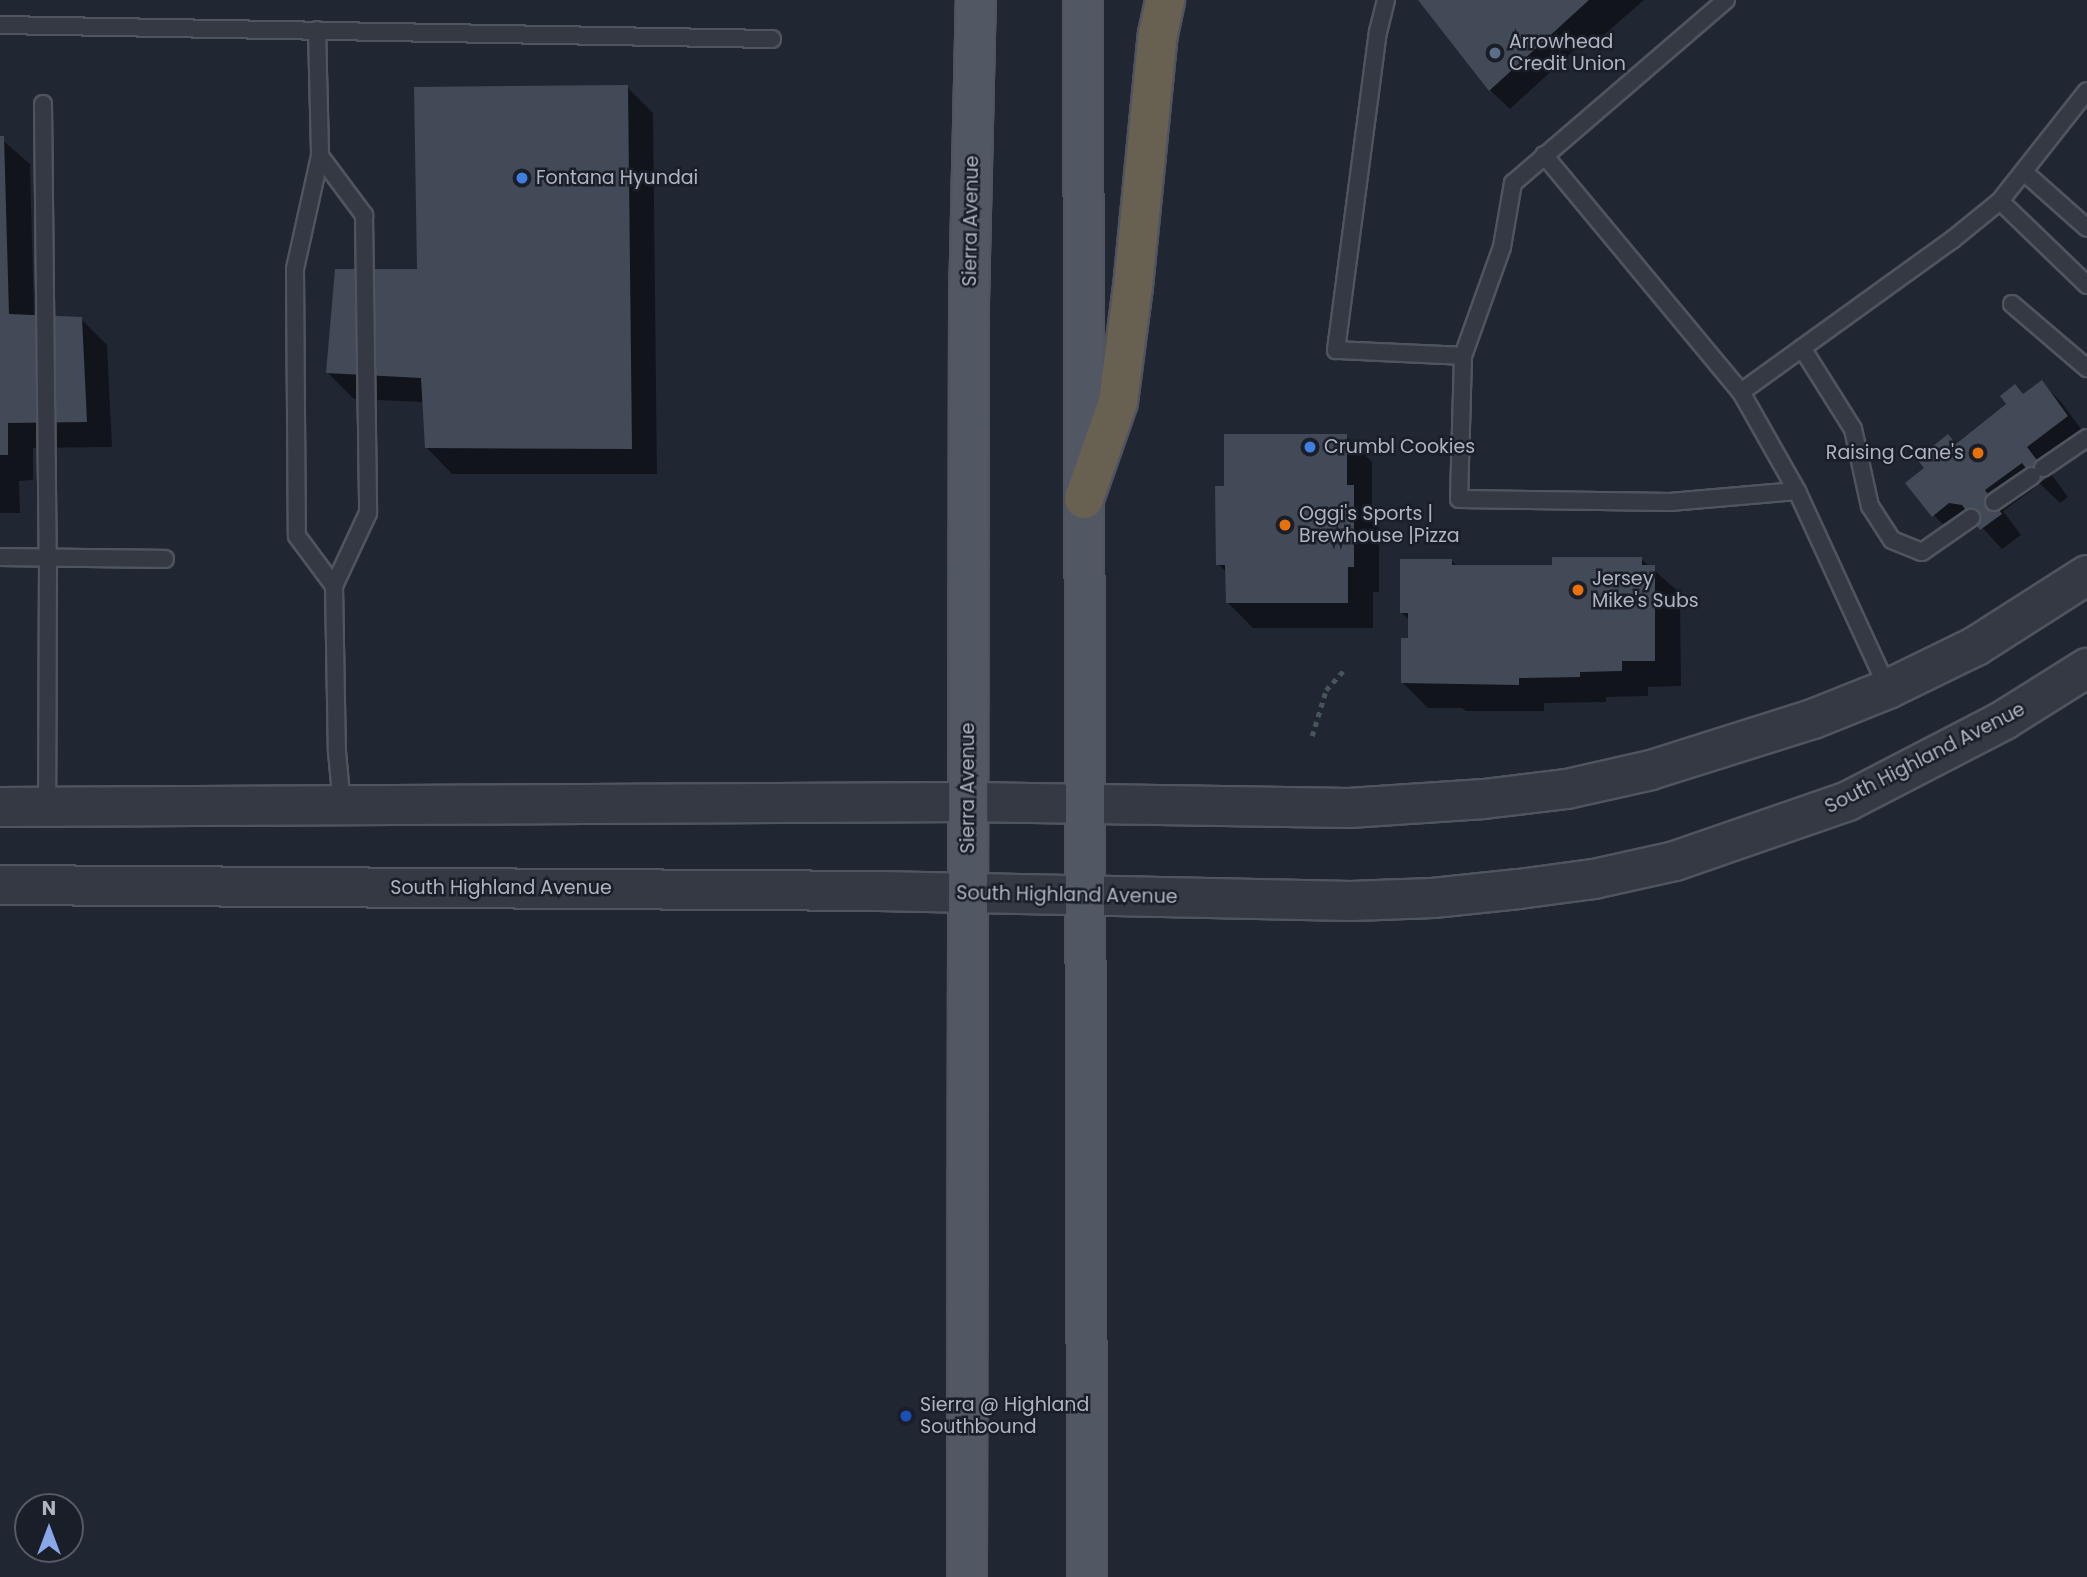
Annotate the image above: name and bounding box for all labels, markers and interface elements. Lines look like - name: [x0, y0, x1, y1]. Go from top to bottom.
- place label: Arrowhead Credit Union: [1509, 31, 1626, 75]
- marker: Arrowhead Credit Union: [1487, 45, 1503, 61]
- street label: Sierra Avenue: [958, 155, 984, 287]
- place label: Fontana Hyundai: [536, 167, 698, 189]
- marker: Fontana Hyundai: [514, 170, 530, 186]
- place label: Crumbl Cookies: [1324, 436, 1475, 458]
- marker: Crumbl Cookies: [1302, 439, 1318, 455]
- place label: Raising Cane's: [1826, 442, 1964, 464]
- marker: Raising Cane's: [1970, 445, 1986, 461]
- place label: Oggi's Sports | Brewhouse |Pizza: [1299, 503, 1460, 547]
- marker: Oggi's Sports | Brewhouse |Pizza: [1277, 517, 1293, 533]
- place label: Jersey Mike's Subs: [1592, 568, 1699, 612]
- marker: Jersey Mike's Subs: [1570, 582, 1586, 598]
- street label: South Highland Avenue: [1821, 698, 2029, 818]
- street label: Sierra Avenue: [957, 722, 979, 854]
- street label: South Highland Avenue: [390, 877, 612, 899]
- street label: South Highland Avenue: [956, 882, 1178, 908]
- place label: Sierra @ Highland Southbound: [920, 1394, 1089, 1438]
- marker: Sierra @ Highland Southbound: [898, 1408, 914, 1424]
- north arrow: [14, 1493, 84, 1563]
- text: N: [42, 1495, 56, 1522]

